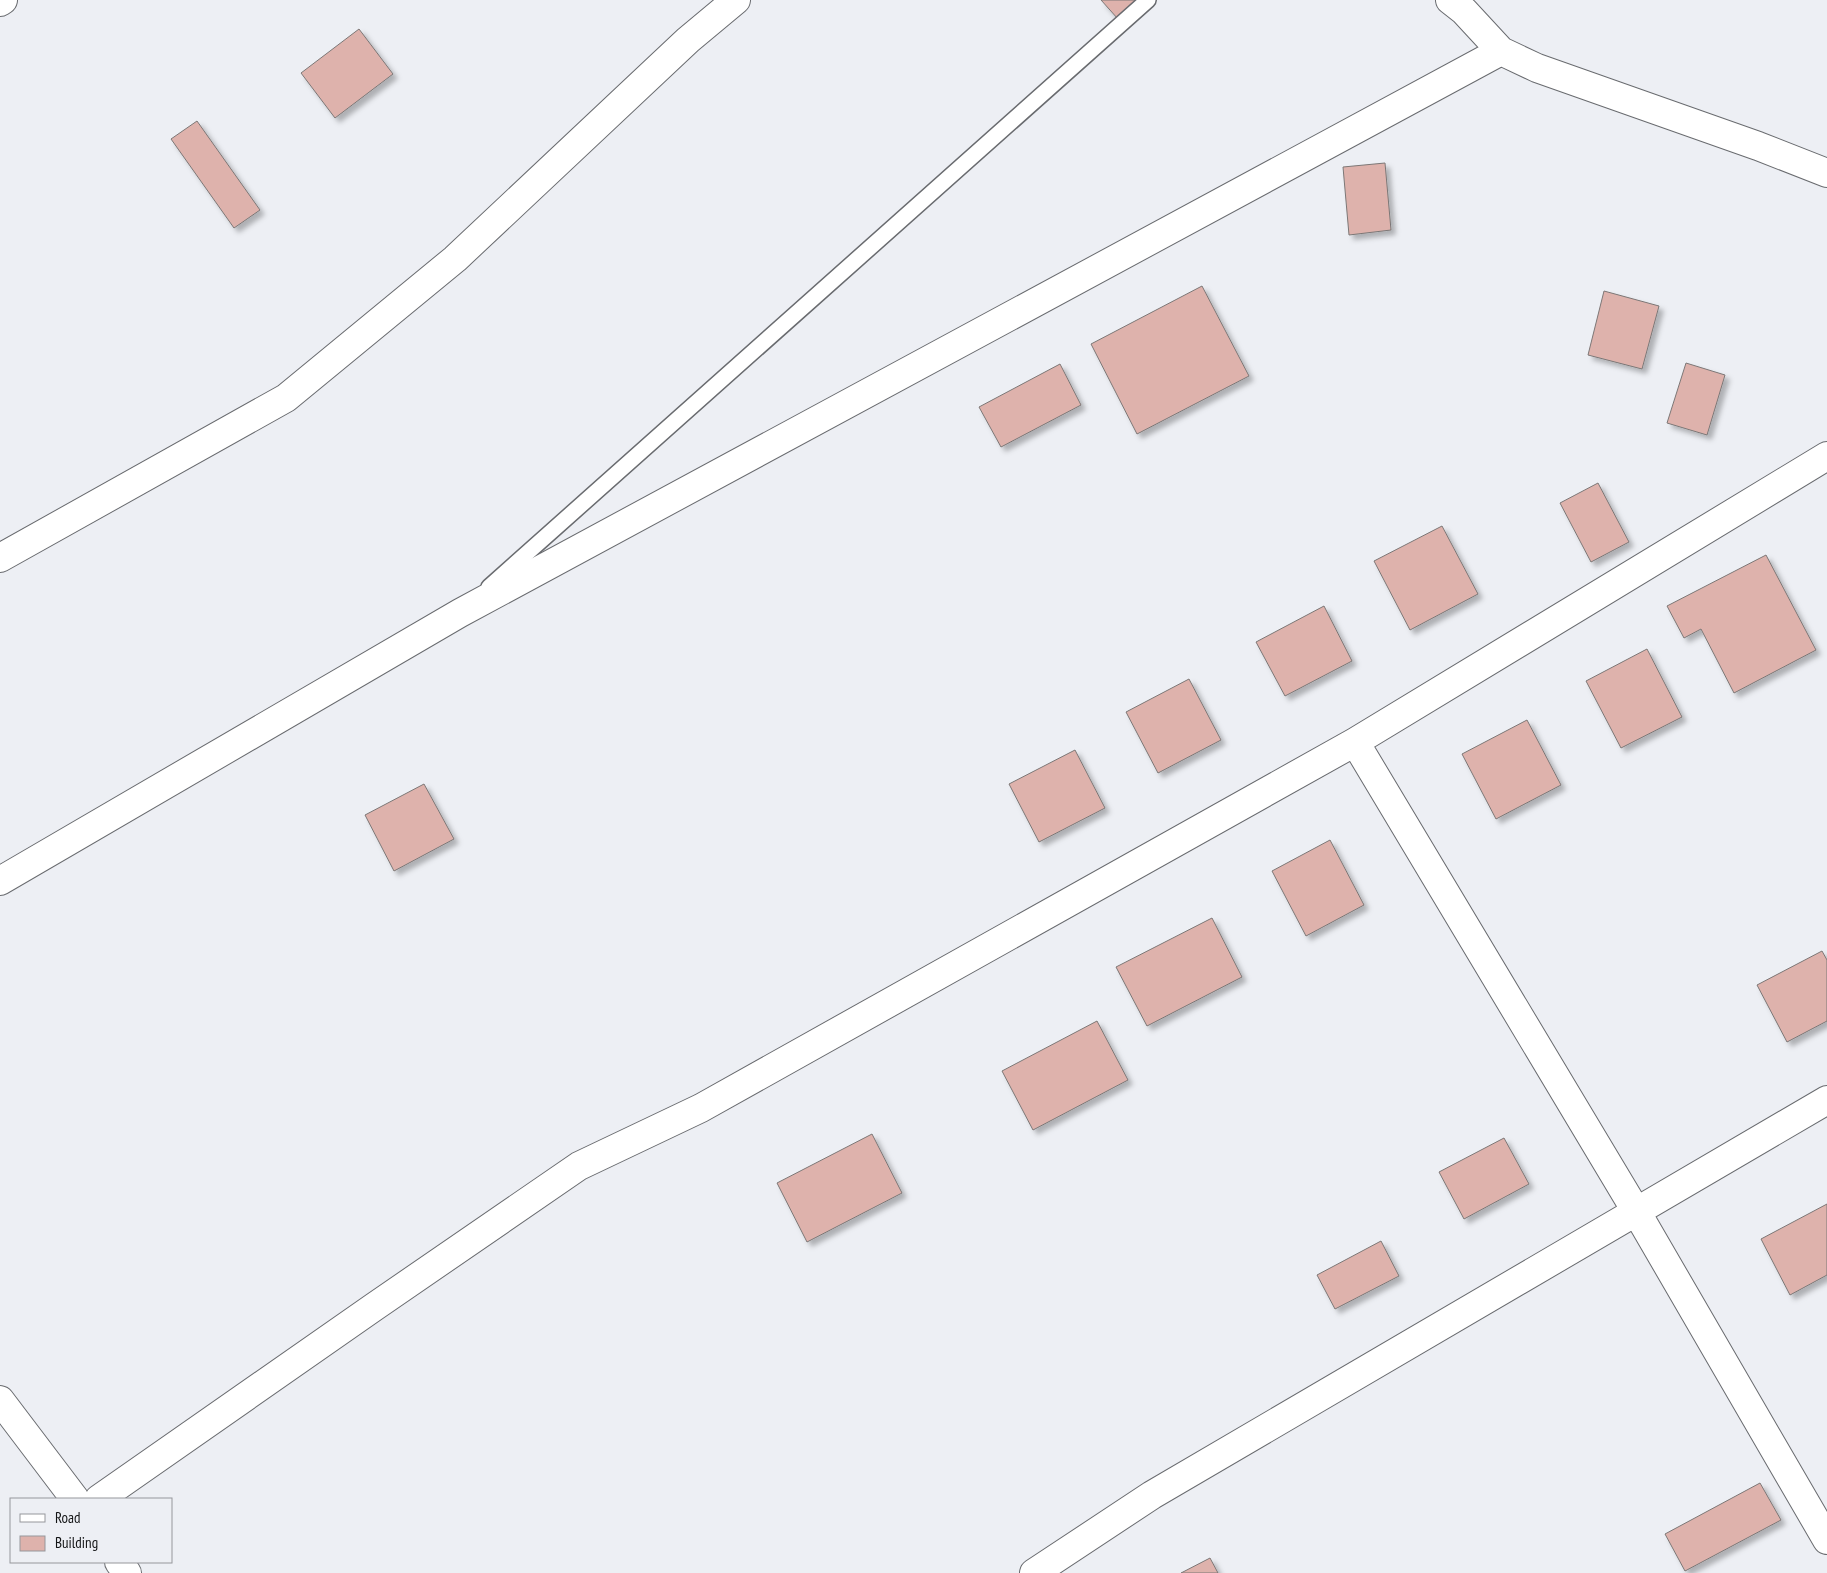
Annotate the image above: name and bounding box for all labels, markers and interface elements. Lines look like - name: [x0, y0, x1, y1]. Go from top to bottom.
- legend: [10, 1498, 172, 1563]
- text: Road: [55, 1508, 81, 1527]
- text: Building: [55, 1533, 98, 1552]

